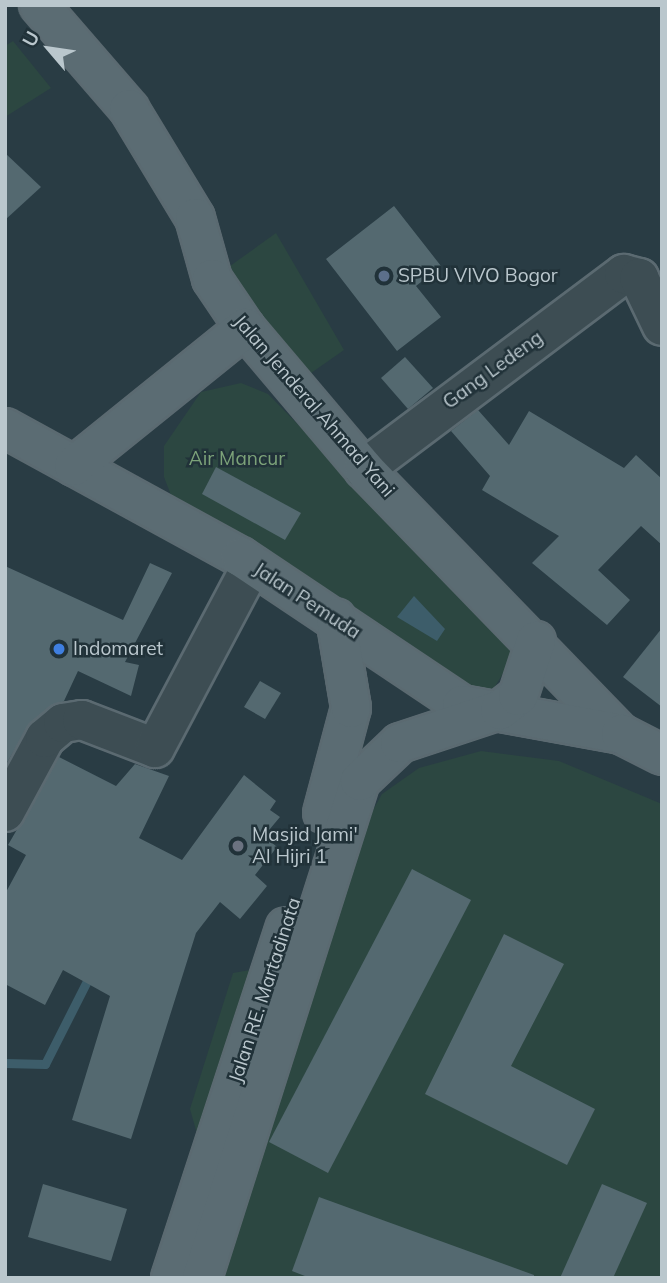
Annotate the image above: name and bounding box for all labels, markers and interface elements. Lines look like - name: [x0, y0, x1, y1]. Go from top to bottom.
- north arrow: [14, 14, 84, 84]
- text: U: [17, 27, 45, 51]
- place label: SPBU VIVO Bogor: [398, 265, 558, 287]
- marker: SPBU VIVO Bogor: [376, 268, 392, 284]
- street label: Jalan Jenderal Ahmad Yani: [229, 310, 399, 502]
- street label: Gang Ledeng: [439, 326, 547, 414]
- park label: Air Mancur: [189, 448, 285, 470]
- street label: Jalan Pemuda: [249, 558, 365, 644]
- place label: Indomaret: [73, 638, 163, 660]
- marker: Indomaret: [51, 641, 67, 657]
- place label: Masjid Jami' Al Hijri 1: [252, 824, 358, 868]
- marker: Masjid Jami' Al Hijri 1: [230, 838, 246, 854]
- street label: Jalan RE. Martadinata: [224, 895, 306, 1085]

